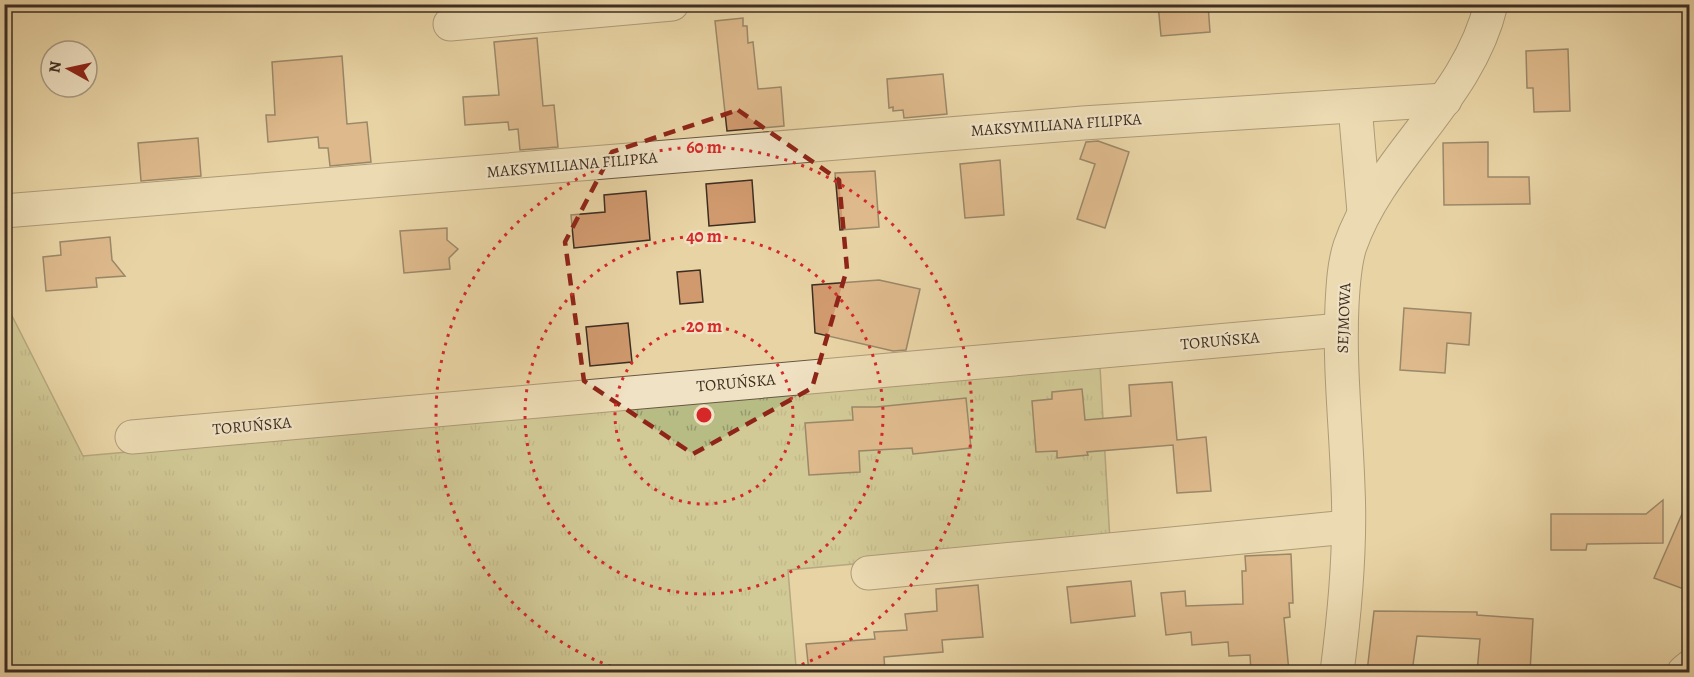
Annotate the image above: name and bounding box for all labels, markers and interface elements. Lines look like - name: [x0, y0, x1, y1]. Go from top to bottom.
- north arrow: [39, 39, 99, 99]
- text: N: [43, 59, 67, 74]
- street label: MAKSYMILIANA FILIPKA: [970, 108, 1143, 142]
- text: 60 m: [686, 135, 722, 159]
- street label: MAKSYMILIANA FILIPKA: [486, 147, 659, 183]
- text: 40 m: [686, 224, 722, 248]
- street label: SEJMOWA: [1332, 282, 1356, 354]
- text: 20 m: [686, 314, 722, 338]
- street label: TORUŃSKA: [1180, 327, 1261, 355]
- street label: TORUŃSKA: [696, 369, 777, 397]
- centre of rings: [694, 405, 714, 425]
- street label: TORUŃSKA: [212, 412, 293, 440]

